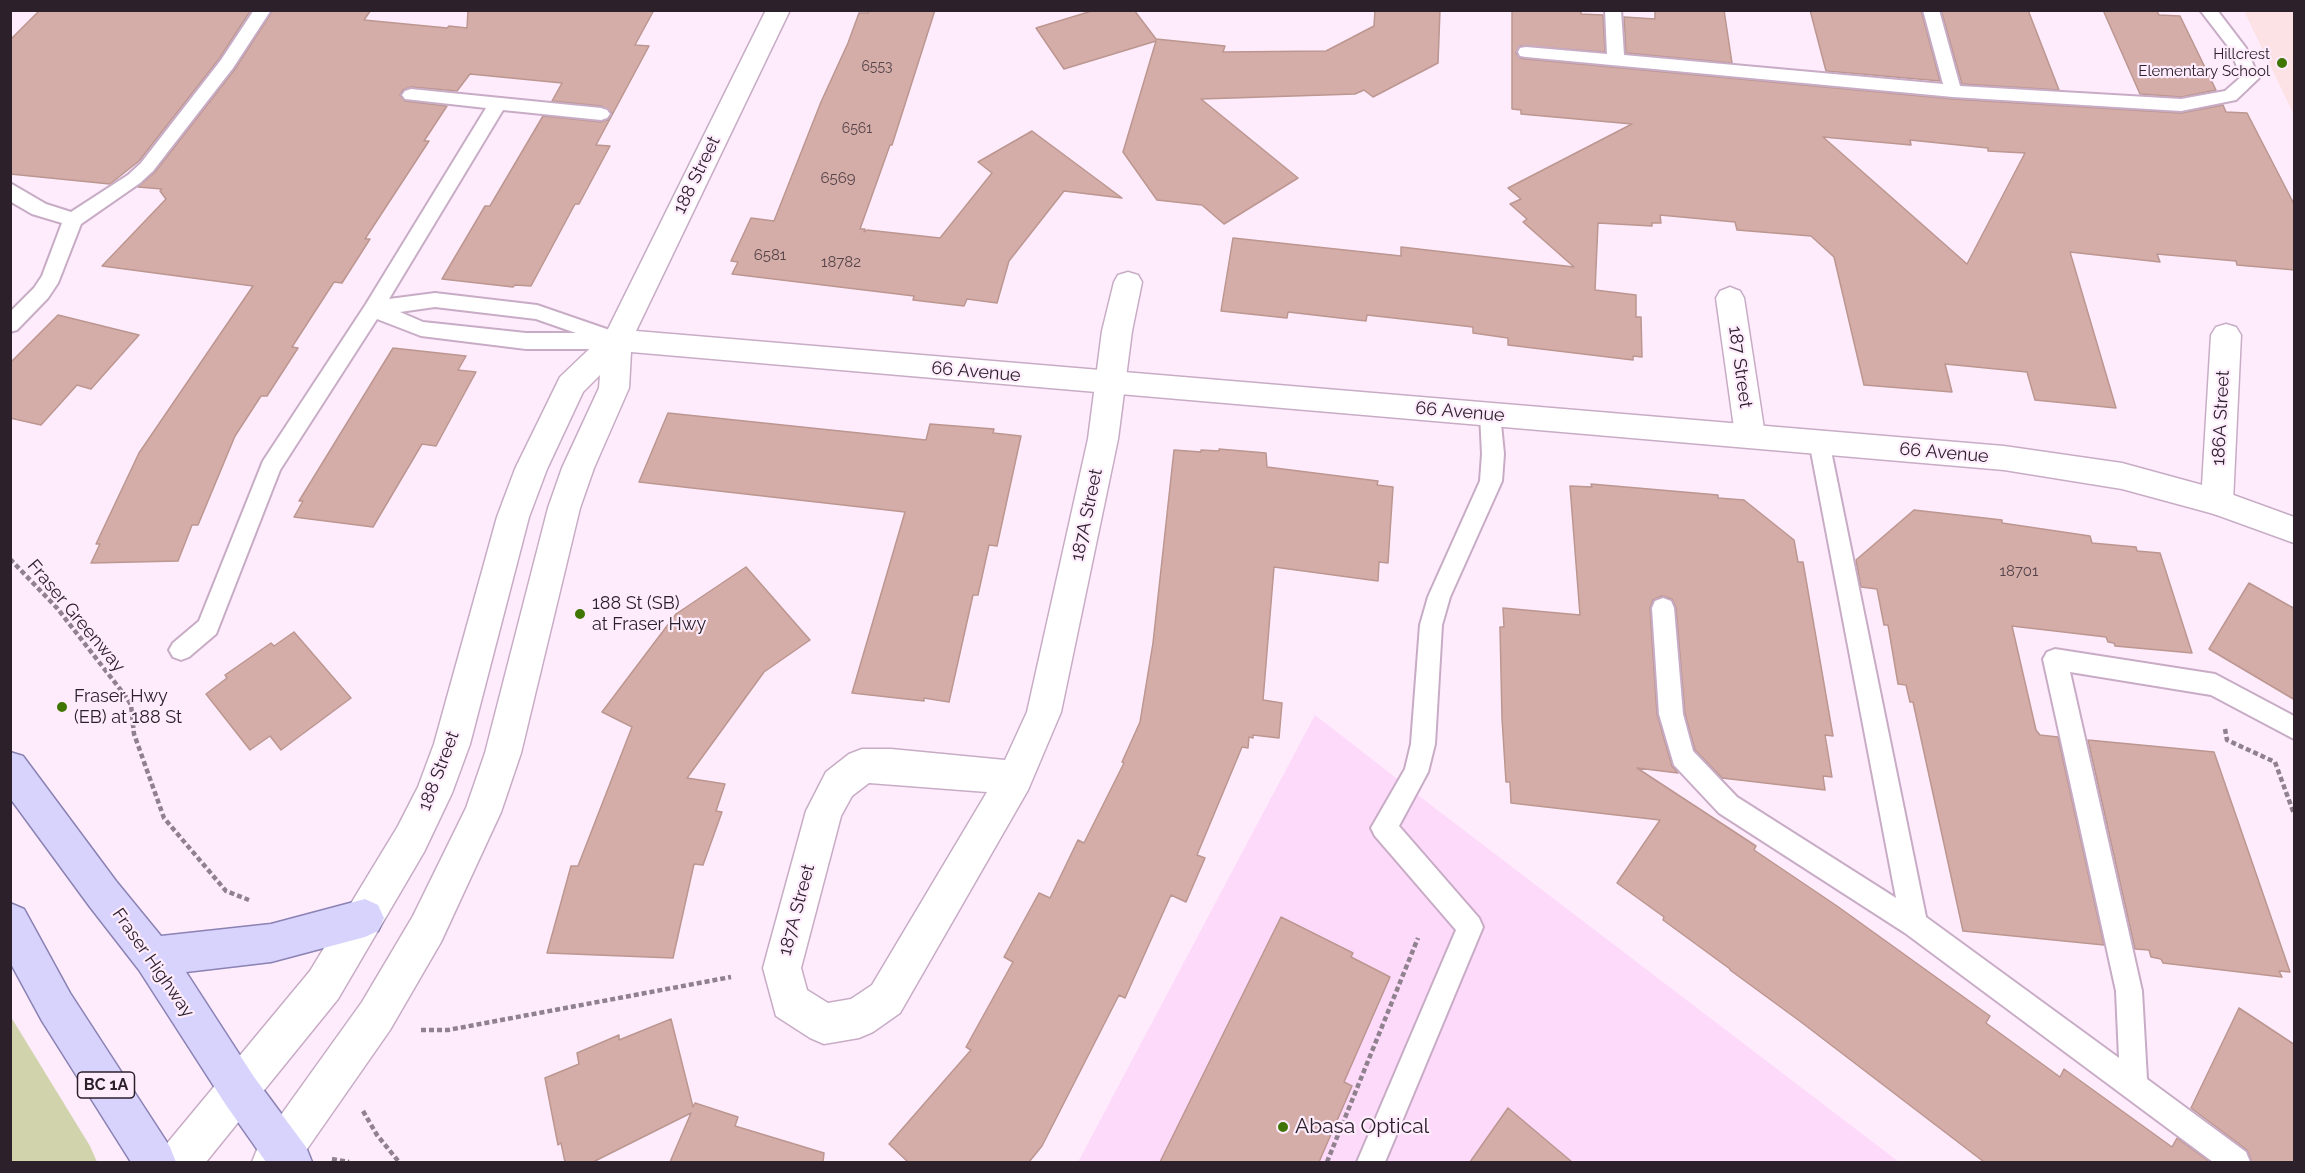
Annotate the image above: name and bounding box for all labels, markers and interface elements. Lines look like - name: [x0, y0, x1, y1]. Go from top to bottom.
- place label: Hillcrest Elementary School: [2138, 45, 2270, 80]
- marker: Hillcrest Elementary School: [2275, 56, 2289, 70]
- house number: 6553: [861, 59, 893, 75]
- house number: 6561: [842, 121, 872, 137]
- street label: 188 Street: [669, 133, 725, 217]
- house number: 6569: [820, 169, 856, 187]
- house number: 6581: [754, 246, 786, 264]
- house number: 18782: [821, 253, 861, 271]
- street label: 187 Street: [1724, 325, 1756, 409]
- street label: 66 Avenue: [930, 357, 1022, 387]
- street label: 186A Street: [2208, 370, 2234, 466]
- street label: 66 Avenue: [1414, 397, 1506, 427]
- street label: 66 Avenue: [1898, 438, 1990, 468]
- street label: 187A Street: [1067, 467, 1107, 563]
- street label: Fraser Greenway: [23, 555, 129, 677]
- house number: 18701: [2000, 562, 2038, 580]
- place label: 188 St (SB) at Fraser Hwy: [592, 593, 706, 636]
- marker: 188 St (SB) at Fraser Hwy: [573, 607, 587, 621]
- place label: Fraser Hwy (EB) at 188 St: [74, 686, 182, 728]
- marker: Fraser Hwy (EB) at 188 St: [55, 700, 69, 714]
- street label: 188 Street: [414, 728, 464, 814]
- street label: 187A Street: [774, 862, 820, 958]
- street label: Fraser Highway: [107, 904, 199, 1022]
- road number: BC 1A: [78, 1072, 134, 1098]
- place label: Abasa Optical: [1295, 1114, 1429, 1140]
- marker: Abasa Optical: [1276, 1120, 1290, 1134]

